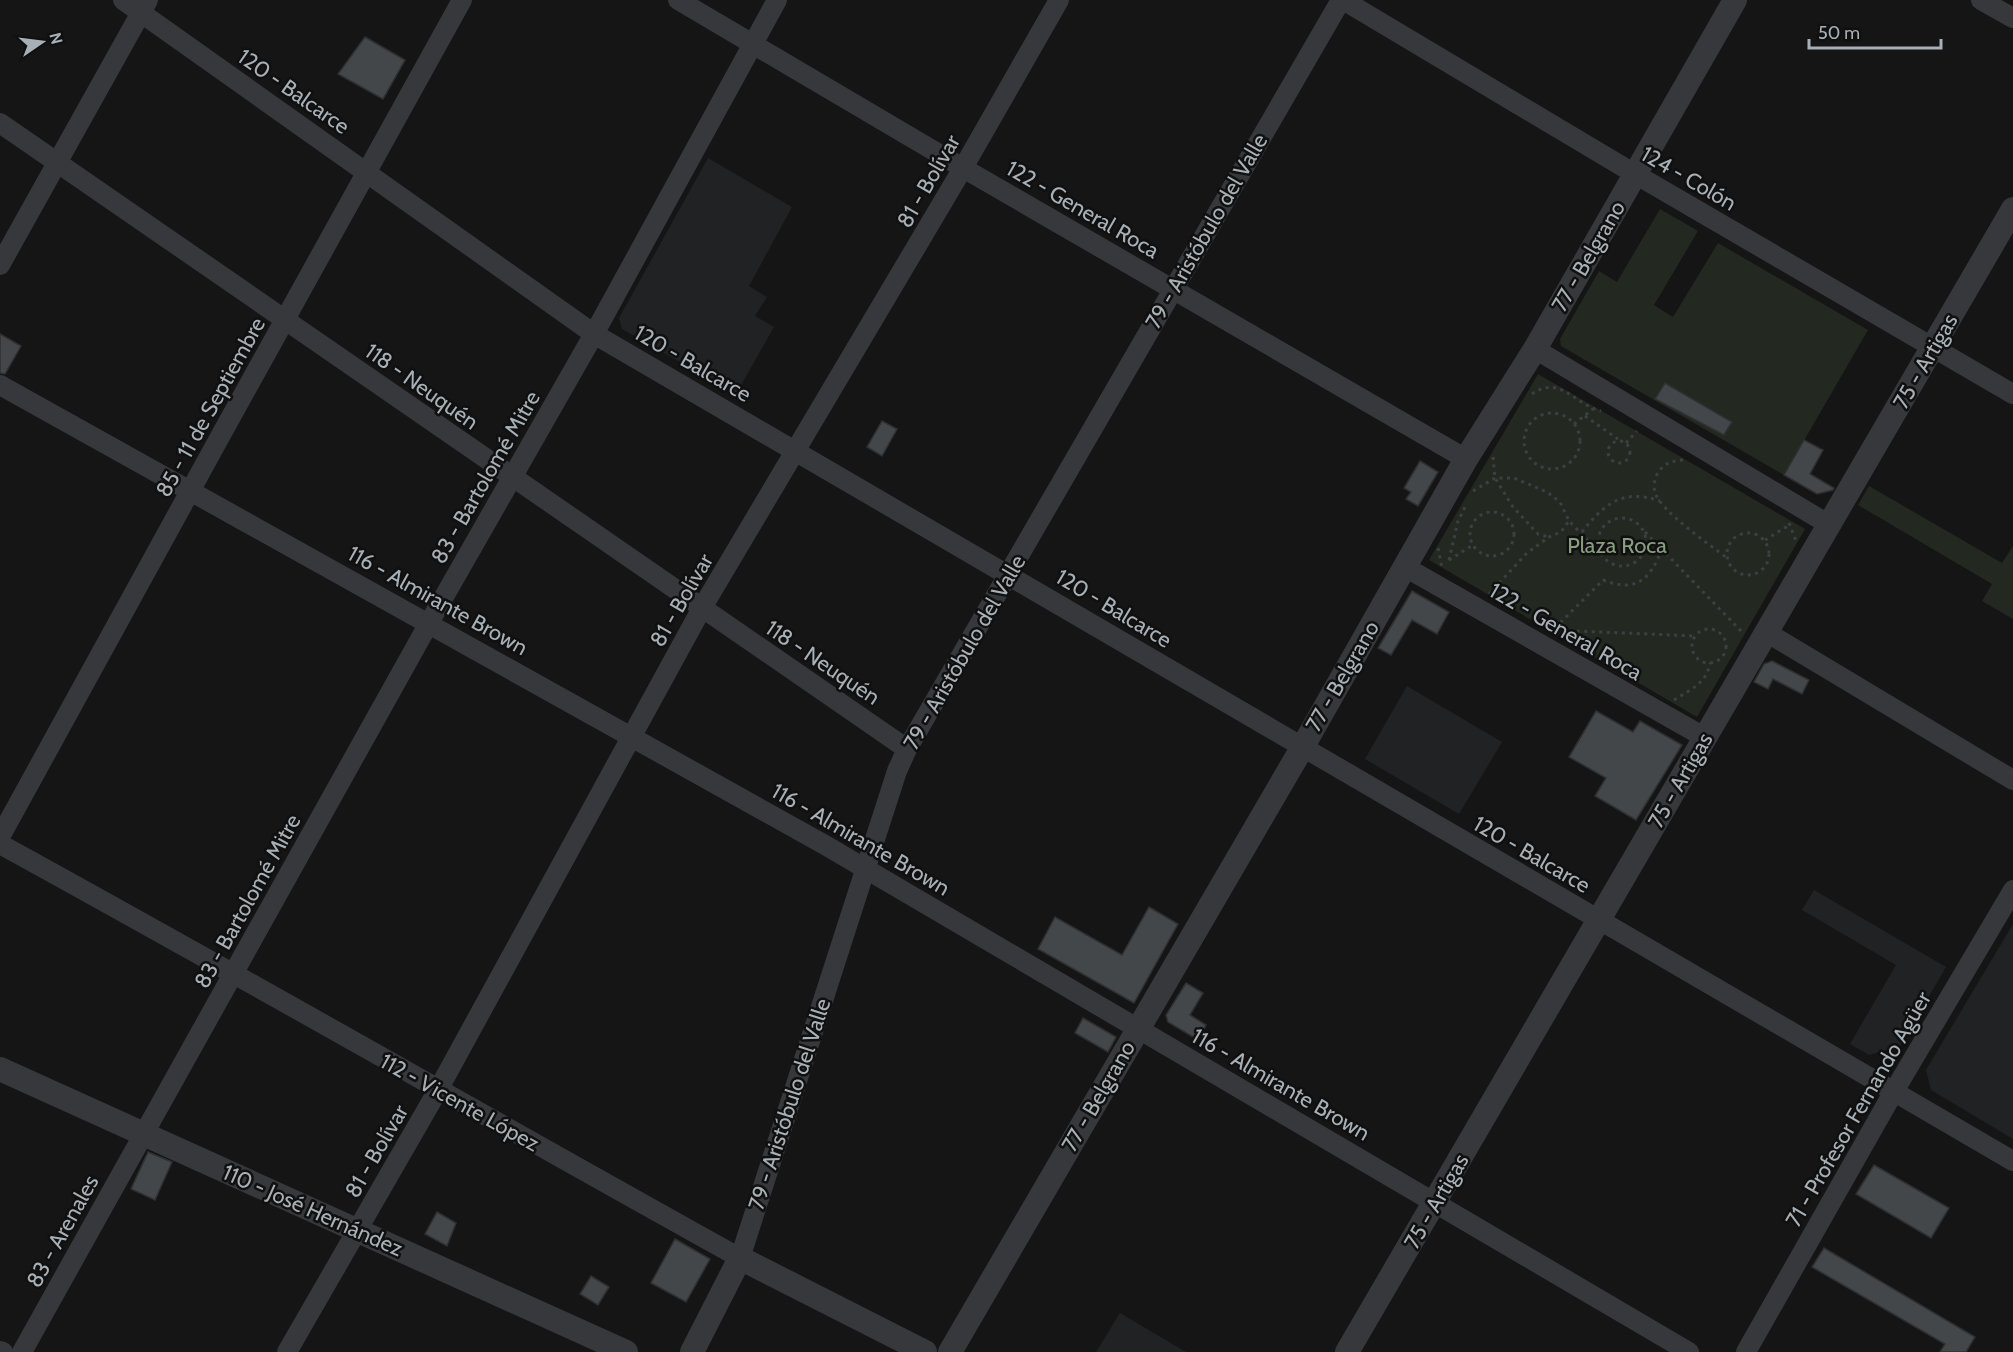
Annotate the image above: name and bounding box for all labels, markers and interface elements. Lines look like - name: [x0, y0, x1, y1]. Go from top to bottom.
- north arrow: [12, 12, 72, 72]
- scale bar: [1809, 12, 1941, 50]
- text: 50 m: [1818, 22, 1860, 44]
- text: N: [45, 31, 67, 46]
- street label: 120 - Balcarce: [233, 43, 355, 140]
- street label: 79 - Aristóbulo del Valle: [1140, 129, 1273, 334]
- street label: 81 - Bolívar: [891, 130, 966, 233]
- street label: 124 - Colón: [1636, 140, 1741, 216]
- street label: 122 - General Roca: [1002, 155, 1164, 264]
- street label: 77 - Belgrano: [1546, 196, 1631, 317]
- street label: 75 - Artigas: [1887, 309, 1963, 414]
- street label: 85 - 11 de Septiembre: [150, 313, 271, 502]
- street label: 120 - Balcarce: [630, 319, 756, 408]
- street label: 118 - Neuquén: [360, 337, 484, 435]
- street label: 83 - Bartolomé Mitre: [425, 386, 546, 568]
- park label: Plaza Roca: [1567, 532, 1667, 559]
- street label: 116 - Almirante Brown: [343, 540, 532, 661]
- street label: 81 - Bolívar: [644, 549, 719, 652]
- street label: 79 - Aristóbulo del Valle: [898, 550, 1031, 755]
- street label: 120 - Balcarce: [1051, 563, 1177, 654]
- street label: 122 - General Roca: [1485, 577, 1647, 686]
- street label: 118 - Neuquén: [760, 614, 885, 711]
- street label: 77 - Belgrano: [1300, 616, 1385, 737]
- street label: 75 - Artigas: [1642, 728, 1718, 833]
- street label: 116 - Almirante Brown: [767, 777, 955, 902]
- street label: 83 - Bartolomé Mitre: [188, 809, 306, 993]
- street label: 120 - Balcarce: [1469, 810, 1595, 899]
- street label: 71 - Profesor Fernando Agüer: [1780, 987, 1937, 1232]
- street label: 79 - Aristóbulo del Valle: [743, 995, 836, 1213]
- street label: 116 - Almirante Brown: [1187, 1022, 1375, 1147]
- street label: 77 - Belgrano: [1056, 1036, 1141, 1157]
- street label: 112 - Vicente López: [376, 1048, 544, 1157]
- street label: 81 - Bolívar: [339, 1100, 414, 1203]
- street label: 75 - Artigas: [1398, 1149, 1474, 1254]
- street label: 110 - José Hernández: [219, 1159, 407, 1262]
- street label: 83 - Arenales: [21, 1170, 104, 1292]

